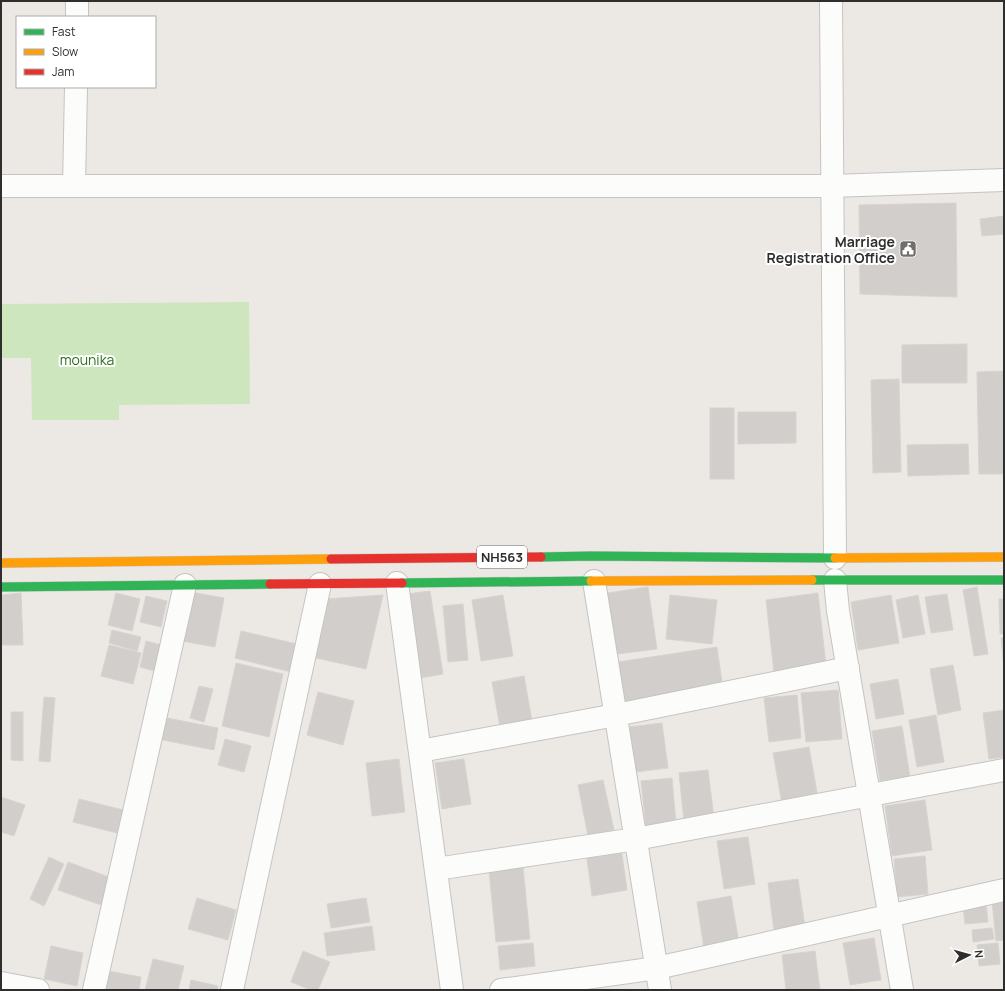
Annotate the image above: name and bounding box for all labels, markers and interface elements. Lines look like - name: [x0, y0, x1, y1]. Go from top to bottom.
- legend: [16, 16, 156, 88]
- text: Fast: [52, 23, 76, 40]
- text: Slow: [52, 43, 78, 60]
- text: Jam: [52, 63, 74, 80]
- place label: Marriage Registration Office: [767, 232, 895, 267]
- public building icon: Marriage Registration Office: [898, 239, 918, 259]
- park label: mounika: [60, 350, 114, 369]
- road number: NH563: [477, 546, 527, 568]
- north arrow: [949, 935, 989, 975]
- text: N: [972, 949, 987, 959]

